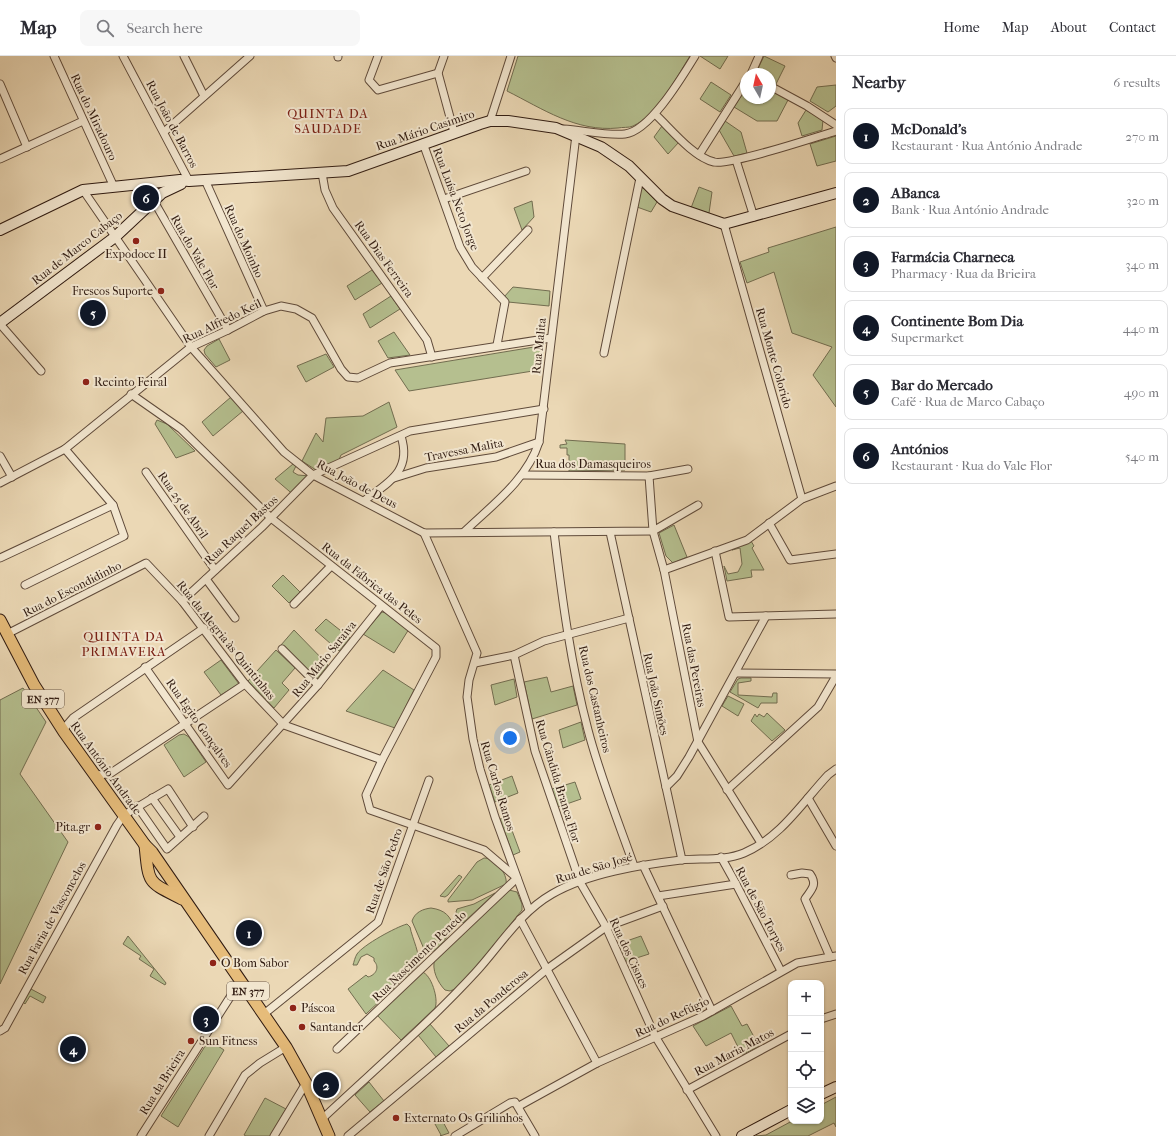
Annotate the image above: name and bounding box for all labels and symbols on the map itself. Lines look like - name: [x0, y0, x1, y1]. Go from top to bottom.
- north arrow: [740, 68, 776, 104]
- street label: Rua do Miradouro: [68, 71, 120, 163]
- street label: Rua João de Barros: [143, 78, 201, 171]
- district label: QUINTA DA SAUDADE: [287, 106, 369, 136]
- street label: Rua Mário Casimiro: [374, 107, 476, 153]
- street label: Rua Luísa Neto Jorge: [430, 146, 482, 252]
- pin: 6: [133, 183, 159, 213]
- street label: Rua do Moinho: [222, 202, 266, 280]
- street label: Rua de Marco Cabaço: [29, 208, 126, 288]
- street label: Rua do Vale Flor: [168, 212, 222, 293]
- street label: Rua Dias Ferreira: [352, 218, 417, 300]
- marker: Expodoce II: [131, 236, 141, 246]
- place label: Expodoce II: [105, 247, 167, 261]
- place label: Frescos Suporte: [72, 284, 153, 298]
- marker: Frescos Suporte: [156, 286, 166, 296]
- street label: Rua Alfredo Keil: [180, 296, 264, 346]
- pin: 5: [80, 298, 106, 328]
- street label: Rua Monte Colorido: [753, 306, 795, 410]
- street label: Rua Malita: [529, 317, 549, 375]
- place label: Recinto Feiral: [94, 375, 168, 389]
- marker: Recinto Feiral: [81, 377, 91, 387]
- street label: Travessa Malita: [424, 435, 505, 464]
- street label: Rua João de Deus: [314, 457, 400, 511]
- street label: Rua dos Damasqueiros: [535, 457, 651, 471]
- street label: Rua 25 de Abril: [155, 469, 212, 542]
- street label: Rua Raquel Bastos: [201, 492, 281, 568]
- street label: Rua da Fábrica das Peles: [319, 539, 426, 627]
- street label: Rua do Escondidinho: [21, 558, 123, 620]
- street label: Rua da Alegria às Quintinhas: [174, 578, 279, 703]
- street label: Rua Mário Saraiva: [289, 618, 359, 700]
- street label: Rua das Pereiras: [679, 622, 709, 709]
- district label: QUINTA DA PRIMAVERA: [81, 629, 167, 659]
- street label: Rua dos Castanheiros: [576, 644, 614, 755]
- street label: Rua João Simões: [640, 651, 672, 737]
- street label: Rua Egito Gonçalves: [162, 676, 235, 771]
- road number: EN 377: [22, 690, 64, 708]
- street label: Rua Cândida Branca Flor: [533, 718, 584, 845]
- street label: Rua António Andrade: [67, 719, 145, 817]
- your location: [500, 728, 520, 748]
- street label: Rua Carlos Ramos: [478, 739, 518, 833]
- place label: Pita.gr: [55, 820, 91, 834]
- marker: Pita.gr: [93, 822, 103, 832]
- street label: Rua de São Pedro: [363, 826, 405, 916]
- street label: Rua de São José: [554, 850, 634, 886]
- street label: Rua Faria de Vasconcelos: [15, 858, 89, 977]
- street label: Rua de São Torpes: [733, 864, 790, 954]
- street label: Rua Nascimento Penedo: [369, 907, 469, 1005]
- street label: Rua dos Cisnes: [607, 915, 652, 991]
- pin: 1: [236, 918, 262, 948]
- place label: O Bom Sabor: [221, 956, 289, 970]
- marker: O Bom Sabor: [208, 958, 218, 968]
- street label: Rua da Ponderosa: [451, 966, 531, 1036]
- road number: EN 377: [227, 982, 269, 1000]
- street label: Rua do Refúgio: [633, 994, 711, 1040]
- place label: Páscoa: [301, 1001, 335, 1015]
- marker: Páscoa: [288, 1003, 298, 1013]
- pin: 3: [193, 1004, 219, 1034]
- place label: Santander: [310, 1020, 364, 1034]
- marker: Santander: [297, 1022, 307, 1032]
- street label: Rua Maria Matos: [692, 1025, 777, 1079]
- pin: 4: [60, 1034, 86, 1064]
- place label: Sun Fitness: [199, 1034, 258, 1048]
- marker: Sun Fitness: [186, 1036, 196, 1046]
- street label: Rua da Brieira: [136, 1046, 188, 1117]
- pin: 2: [313, 1070, 339, 1100]
- place label: Externato Os Grilinhos: [404, 1111, 524, 1125]
- marker: Externato Os Grilinhos: [391, 1113, 401, 1123]

